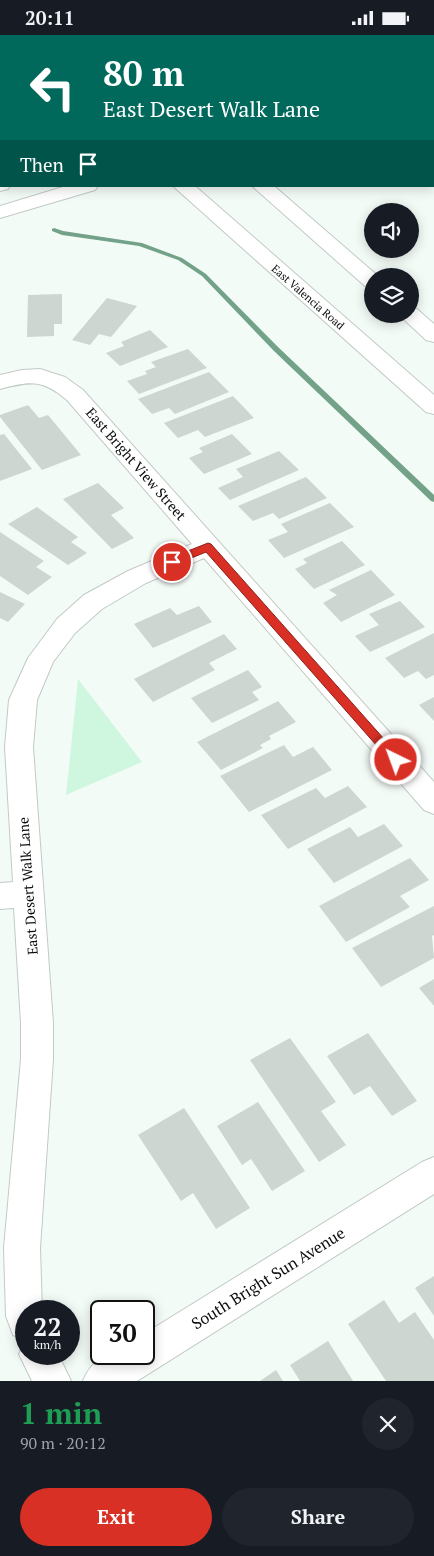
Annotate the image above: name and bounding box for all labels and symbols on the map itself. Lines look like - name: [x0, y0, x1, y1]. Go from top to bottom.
- street label: East Valencia Road: [269, 262, 347, 332]
- street label: East Bright View Street: [82, 403, 191, 525]
- pin: [151, 541, 193, 583]
- position arrow: [369, 733, 421, 785]
- street label: East Desert Walk Lane: [13, 816, 42, 956]
- street label: South Bright Sun Avenue: [187, 1222, 349, 1334]
- speed limit sign: 30: [90, 1300, 155, 1365]

